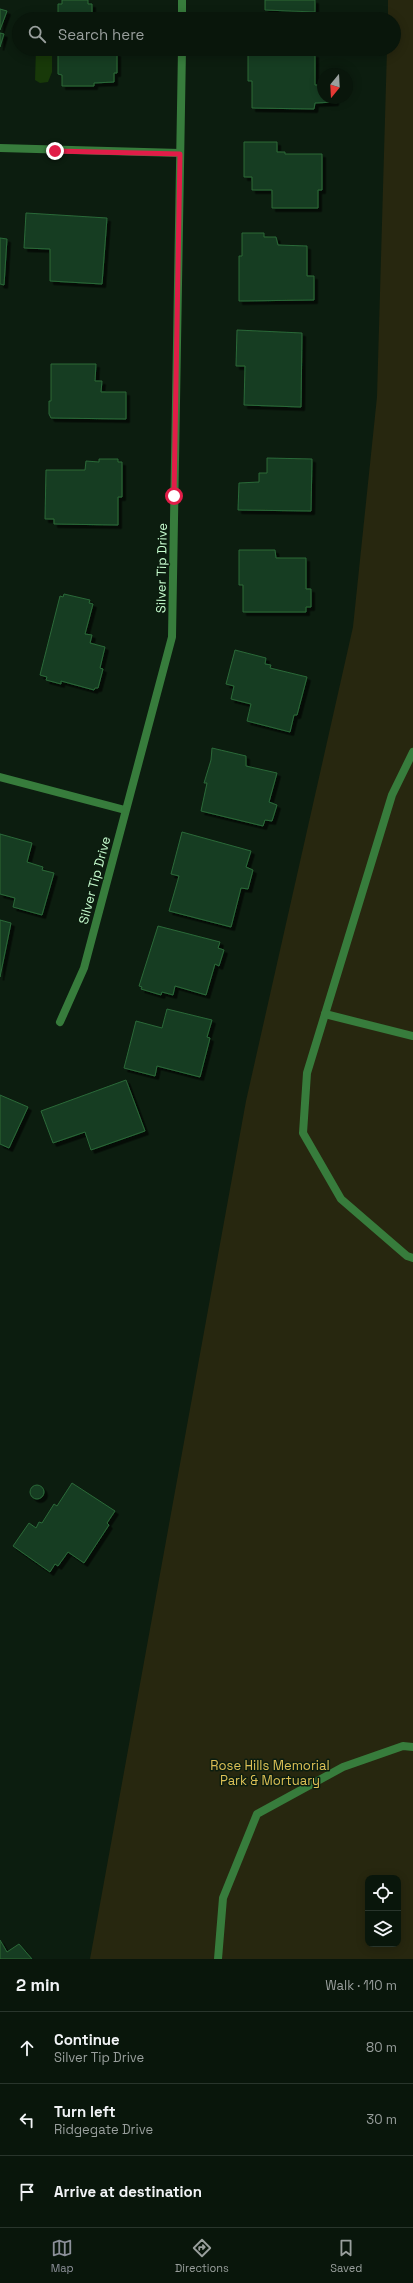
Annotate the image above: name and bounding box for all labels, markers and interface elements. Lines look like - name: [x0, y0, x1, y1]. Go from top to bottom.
- search box: [12, 12, 401, 56]
- icon: search: [26, 23, 48, 45]
- text: Search here: [58, 25, 144, 44]
- north arrow: [317, 68, 353, 104]
- route end: [46, 142, 64, 160]
- route start: [165, 487, 183, 505]
- street label: Silver Tip Drive: [152, 523, 171, 613]
- street label: Silver Tip Drive: [75, 834, 114, 926]
- park label: Rose Hills Memorial Park & Mortuary: [210, 1757, 330, 1789]
- map controls: [365, 1875, 401, 1947]
- button: locate: [365, 1875, 401, 1911]
- button: layers: [365, 1911, 401, 1947]
- text: 2 min: [16, 1974, 60, 1996]
- text: Walk · 110 m: [325, 1977, 397, 1994]
- text: Continue: [54, 2030, 120, 2049]
- icon: ahead: [16, 2037, 38, 2059]
- text: 80 m: [366, 2039, 397, 2056]
- text: Silver Tip Drive: [54, 2049, 144, 2066]
- text: Turn left: [54, 2102, 116, 2121]
- icon: left: [16, 2109, 38, 2131]
- text: 30 m: [366, 2111, 397, 2128]
- text: Ridgegate Drive: [54, 2121, 153, 2138]
- icon: arrive: [16, 2181, 38, 2203]
- text: Arrive at destination: [54, 2182, 202, 2201]
- tab: Map: [51, 2237, 74, 2275]
- tab: Directions: [175, 2237, 229, 2275]
- tab: Saved: [330, 2237, 362, 2275]

